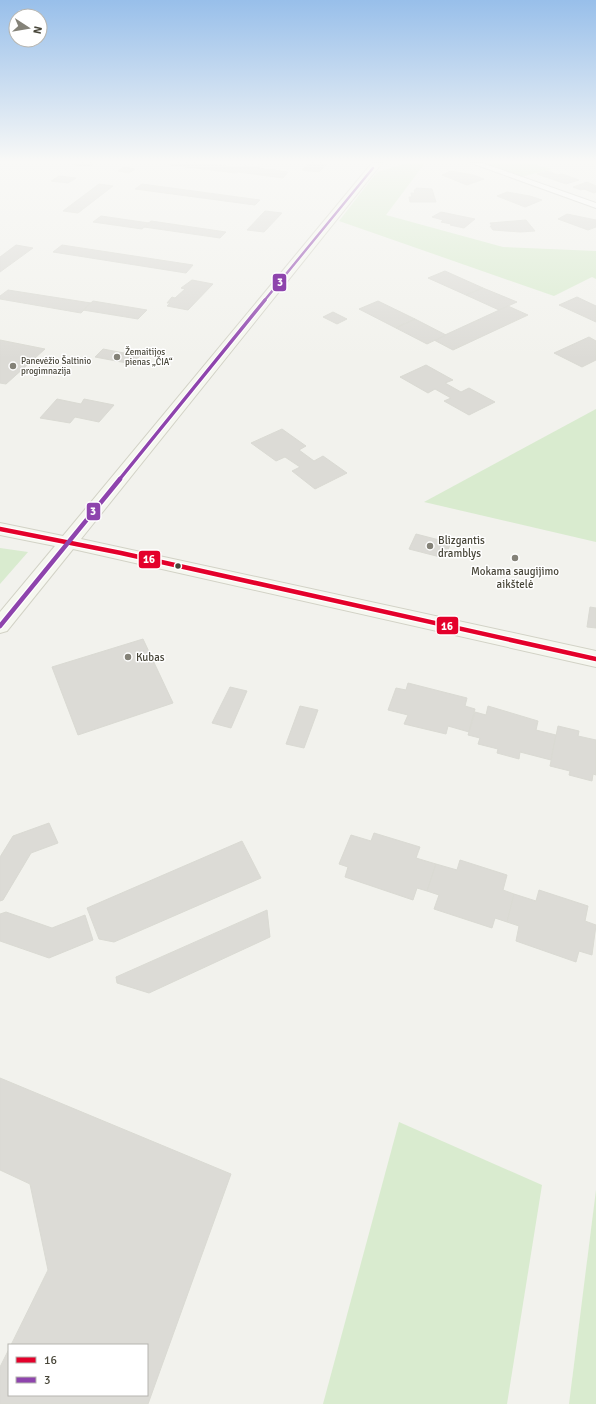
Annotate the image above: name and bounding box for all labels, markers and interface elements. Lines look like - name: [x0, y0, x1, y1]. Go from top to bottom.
- north arrow: [8, 8, 48, 48]
- text: N: [30, 25, 44, 35]
- line badge: 3: [272, 273, 287, 292]
- text: 3: [277, 276, 283, 289]
- place label: Žemaitijos pienas „ČIA“: [125, 345, 173, 368]
- marker: Žemaitijos pienas „ČIA“: [112, 352, 122, 362]
- place label: Panevėžio Šaltinio progimnazija: [21, 354, 91, 377]
- marker: Panevėžio Šaltinio progimnazija: [8, 361, 18, 371]
- line badge: 3: [86, 502, 101, 521]
- text: 3: [90, 505, 96, 518]
- place label: Blizgantis dramblys: [438, 534, 485, 560]
- marker: Blizgantis dramblys: [425, 541, 435, 551]
- line badge: 16: [138, 550, 161, 569]
- text: 16: [143, 553, 155, 566]
- marker: Mokama saugijimo aikštelė: [510, 553, 520, 563]
- unlabelled marker: [173, 561, 183, 571]
- place label: Mokama saugijimo aikštelė: [471, 565, 559, 591]
- line badge: 16: [436, 616, 459, 635]
- text: 16: [441, 620, 453, 633]
- place label: Kubas: [136, 651, 165, 664]
- marker: Kubas: [123, 652, 133, 662]
- legend: [8, 1344, 148, 1396]
- text: 16: [44, 1353, 57, 1368]
- text: 3: [44, 1373, 50, 1388]

